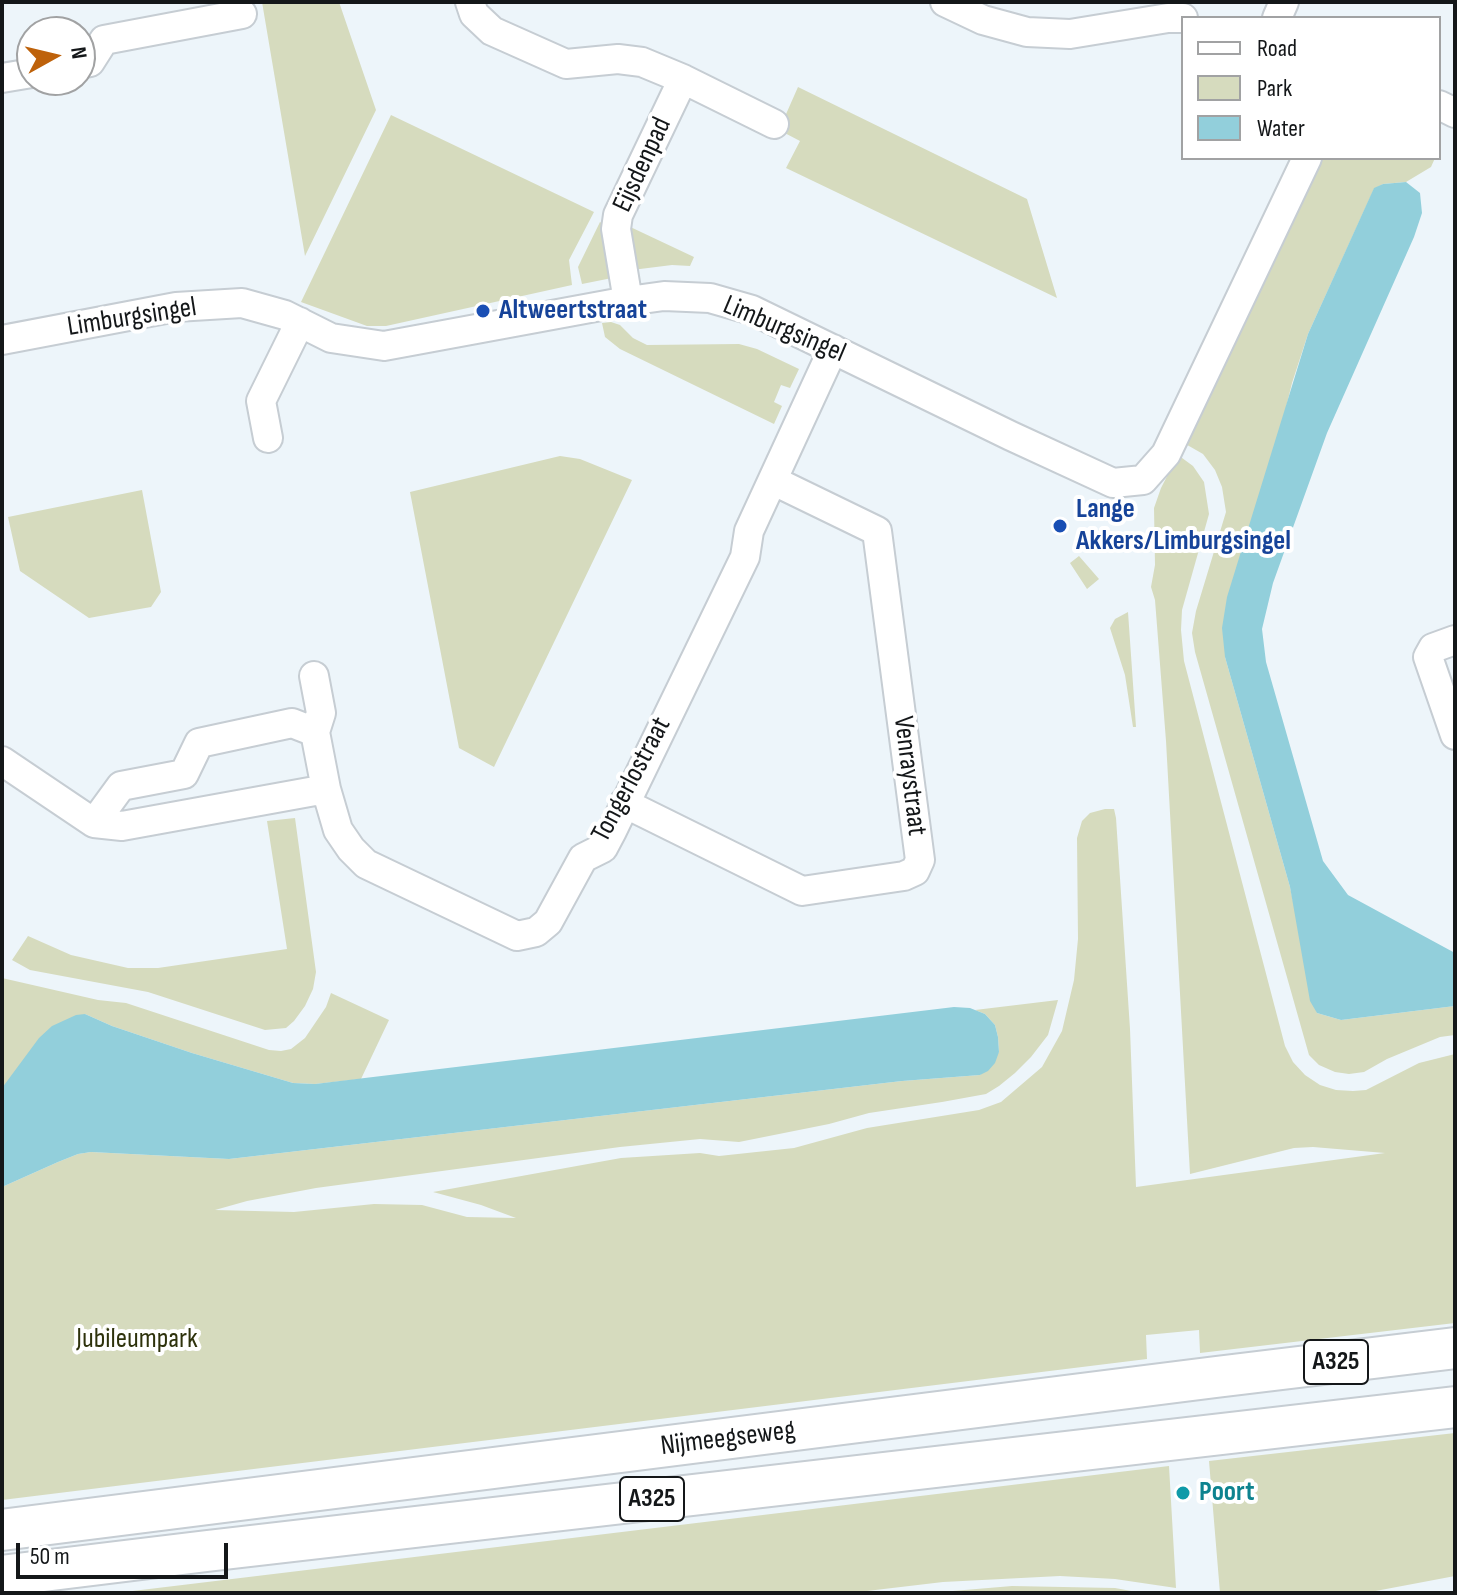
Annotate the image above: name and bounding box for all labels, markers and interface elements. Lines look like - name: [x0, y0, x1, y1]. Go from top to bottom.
- north arrow: [16, 16, 96, 96]
- legend: [1181, 16, 1441, 160]
- text: Road: [1257, 34, 1297, 63]
- text: N: [64, 45, 92, 61]
- text: Park: [1257, 74, 1292, 103]
- street label: Eijsdenpad: [606, 112, 680, 218]
- text: Water: [1257, 114, 1305, 143]
- street label: Limburgsingel: [718, 289, 850, 371]
- street label: Limburgsingel: [65, 291, 199, 345]
- place label: Altweertstraat: [499, 294, 647, 328]
- marker: Altweertstraat: [474, 302, 492, 320]
- place label: Lange Akkers/Limburgsingel: [1076, 493, 1291, 559]
- marker: Lange Akkers/Limburgsingel: [1051, 517, 1069, 535]
- street label: Tongerlostraat: [585, 712, 679, 848]
- street label: Venraystraat: [885, 714, 933, 838]
- park label: Jubileumpark: [76, 1323, 198, 1357]
- road number: A325: [1304, 1340, 1368, 1384]
- street label: Nijmeegseweg: [659, 1414, 797, 1464]
- place label: Poort: [1199, 1476, 1254, 1510]
- road number: A325: [620, 1477, 684, 1521]
- marker: Poort: [1174, 1484, 1192, 1502]
- scale bar: [20, 1527, 232, 1577]
- text: 50 m: [30, 1542, 70, 1571]

